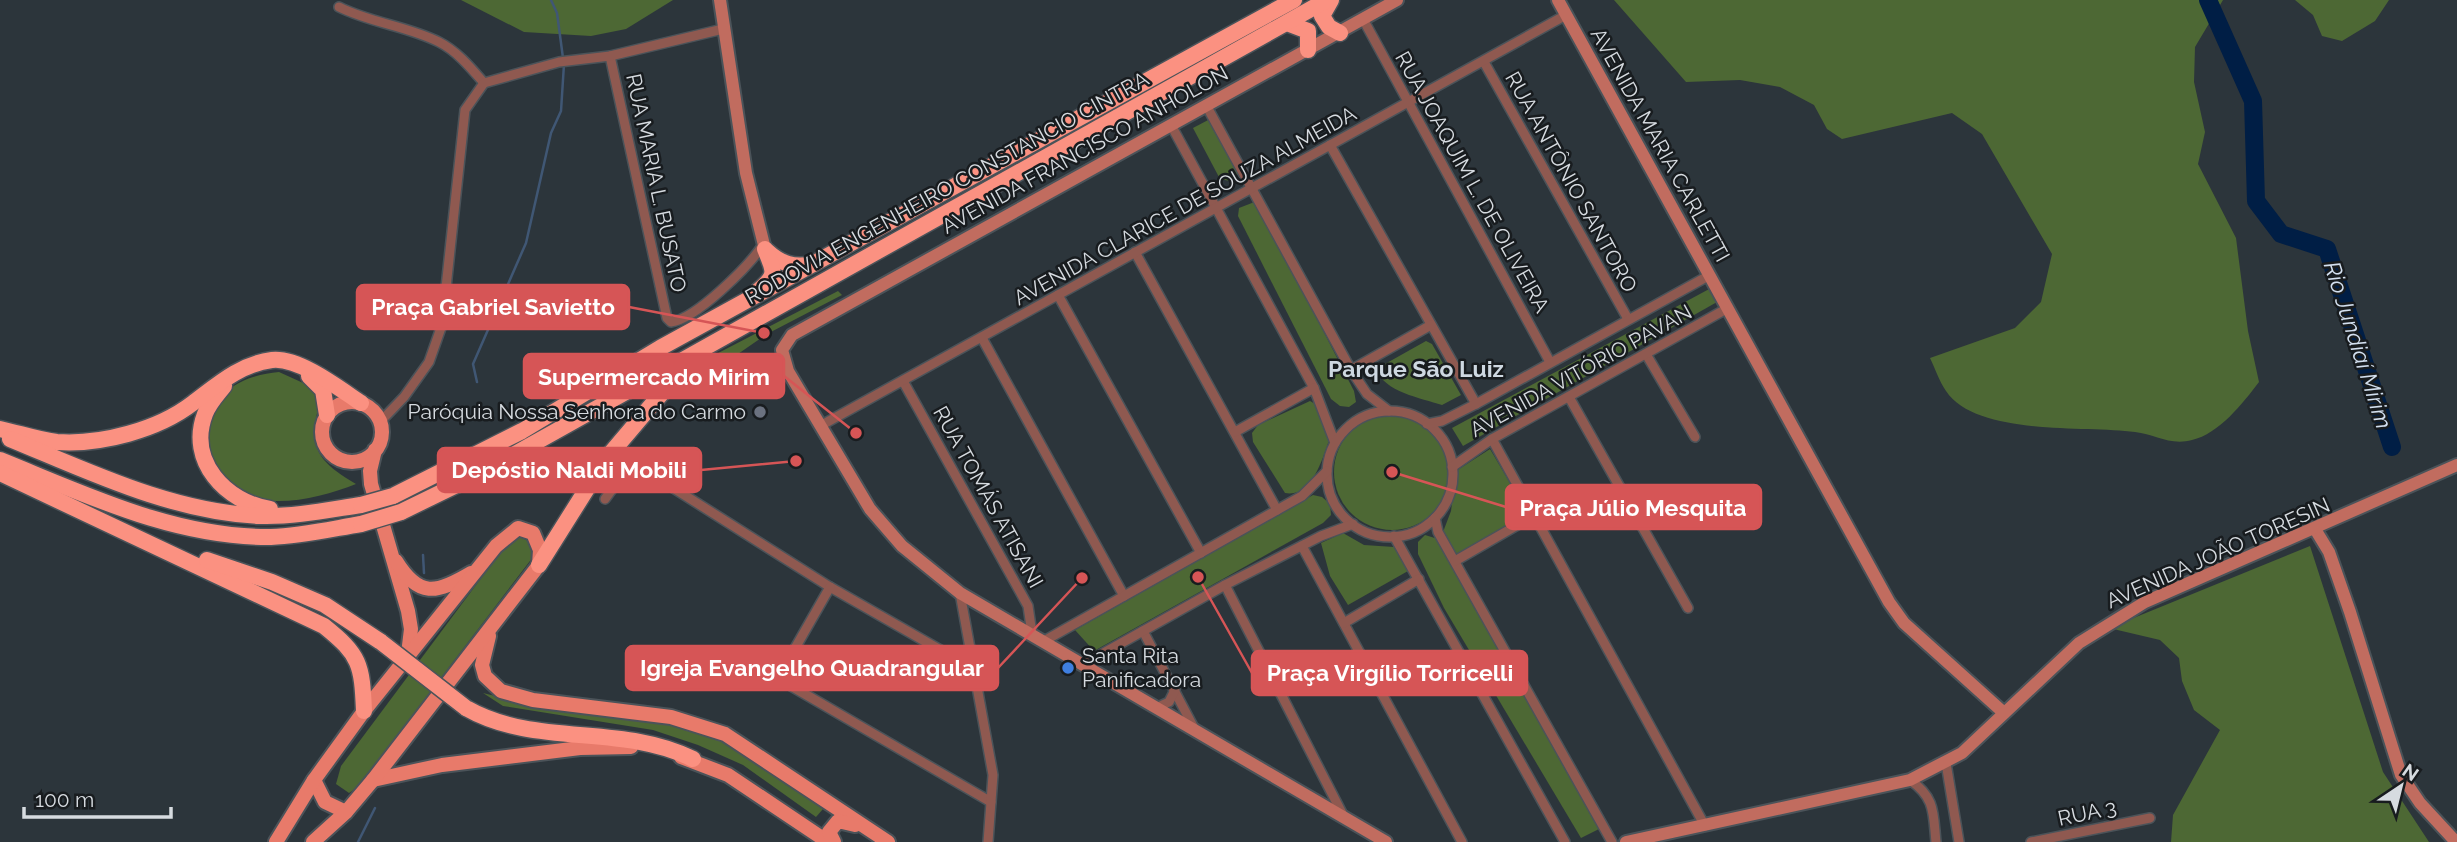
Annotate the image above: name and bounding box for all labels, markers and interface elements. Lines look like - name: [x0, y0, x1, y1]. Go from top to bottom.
- street label: AVENIDA MARIA CARLETTI: [1586, 24, 1735, 266]
- street label: RUA JOAQUIM L. DE OLIVEIRA: [1390, 47, 1555, 317]
- street label: AVENIDA FRANCISCO ANHOLON: [937, 60, 1232, 239]
- street label: RODOVIA ENGENHEIRO CONSTANCIO CINTRA: [741, 66, 1153, 309]
- street label: RUA ANTÔNIO SANTORO: [1500, 67, 1643, 297]
- street label: RUA MARIA L. BUSATO: [621, 71, 692, 295]
- street label: AVENIDA CLARICE DE SOUZA ALMEIDA: [1009, 101, 1360, 310]
- water label: Rio Jundiaí Mirim: [2319, 258, 2398, 432]
- callout: Praça Gabriel Savietto: [357, 285, 629, 329]
- text: Praça Gabriel Savietto: [371, 293, 615, 320]
- street label: AVENIDA VITÓRIO PAVAN: [1465, 299, 1696, 442]
- callout: Supermercado Mirim: [524, 354, 784, 398]
- district label: Parque São Luiz: [1328, 355, 1504, 382]
- text: Supermercado Mirim: [538, 363, 770, 390]
- place label: Paróquia Nossa Senhora do Carmo: [408, 399, 746, 424]
- street label: RUA TOMÁS ATISANI: [928, 401, 1049, 592]
- marker: Paróquia Nossa Senhora do Carmo: [752, 404, 768, 420]
- callout: Depóstio Naldi Mobili: [438, 448, 701, 492]
- text: Depóstio Naldi Mobili: [451, 456, 687, 483]
- callout: Praça Júlio Mesquita: [1506, 485, 1761, 529]
- street label: AVENIDA JOÃO TORESIN: [2102, 492, 2334, 613]
- text: Praça Júlio Mesquita: [1520, 494, 1746, 521]
- place label: Santa Rita Panificadora: [1082, 643, 1201, 692]
- callout: Igreja Evangelho Quadrangular: [626, 646, 998, 690]
- callout: Praça Virgílio Torricelli: [1252, 651, 1527, 695]
- text: Igreja Evangelho Quadrangular: [640, 654, 984, 681]
- text: Praça Virgílio Torricelli: [1267, 659, 1513, 686]
- marker: Santa Rita Panificadora: [1060, 660, 1076, 676]
- north arrow: [2366, 751, 2436, 821]
- text: N: [2399, 759, 2423, 785]
- scale bar: [24, 776, 172, 820]
- text: 100 m: [35, 787, 94, 812]
- street label: RUA 3: [2055, 794, 2118, 831]

